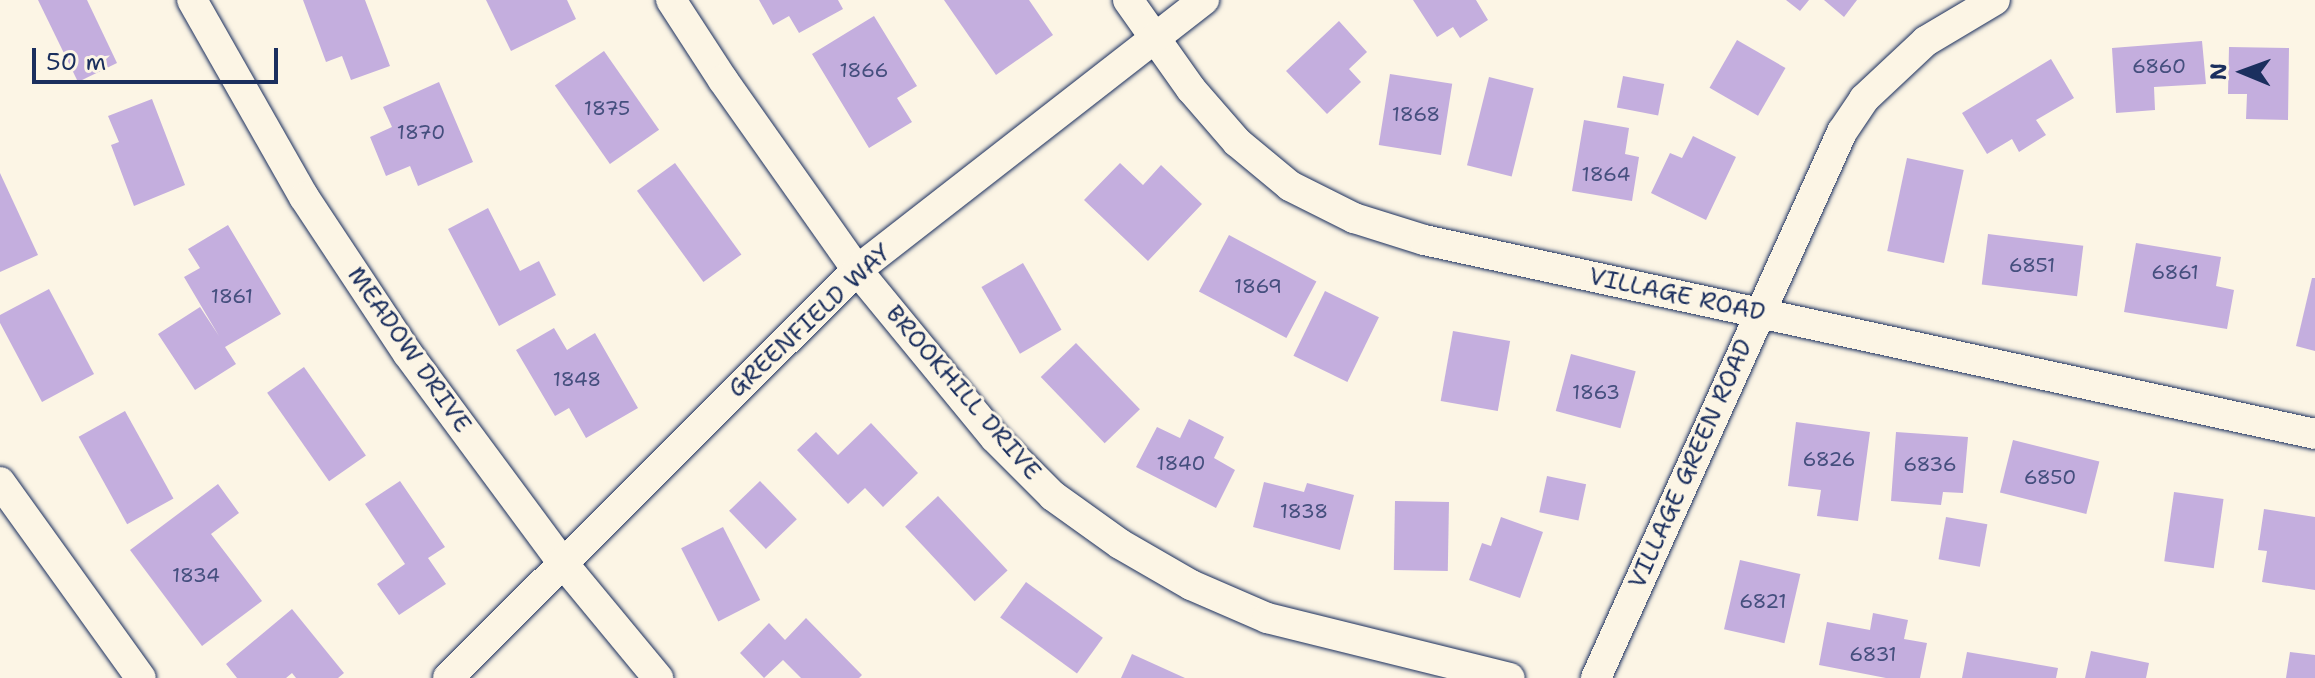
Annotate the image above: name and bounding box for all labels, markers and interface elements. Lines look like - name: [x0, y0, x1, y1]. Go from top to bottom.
- scale bar: [36, 32, 282, 82]
- north arrow: [2203, 32, 2283, 112]
- text: 50 m: [46, 46, 106, 78]
- house number: 6860: [2132, 54, 2186, 78]
- house number: 1866: [840, 58, 888, 82]
- text: N: [2204, 63, 2233, 81]
- house number: 1875: [584, 96, 630, 120]
- house number: 1868: [1392, 102, 1440, 126]
- house number: 1870: [397, 120, 445, 144]
- house number: 1864: [1582, 162, 1630, 186]
- street label: GREENFIELD WAY: [723, 238, 897, 404]
- house number: 6851: [2009, 253, 2055, 277]
- house number: 6861: [2151, 260, 2199, 284]
- street label: MEADOW DRIVE: [341, 262, 477, 438]
- street label: VILLAGE ROAD: [1586, 262, 1768, 328]
- house number: 1869: [1234, 274, 1282, 298]
- house number: 1861: [211, 284, 253, 308]
- street label: BROOKHILL DRIVE: [879, 300, 1047, 486]
- street label: VILLAGE GREEN ROAD: [1623, 335, 1759, 593]
- house number: 1848: [553, 367, 601, 391]
- house number: 1863: [1572, 380, 1620, 404]
- house number: 6826: [1802, 447, 1856, 471]
- house number: 1840: [1156, 451, 1206, 475]
- house number: 6836: [1903, 452, 1957, 476]
- house number: 6850: [2024, 465, 2076, 489]
- house number: 1838: [1280, 499, 1328, 523]
- house number: 1834: [172, 563, 220, 587]
- house number: 6821: [1739, 589, 1787, 613]
- house number: 6831: [1849, 642, 1897, 666]

